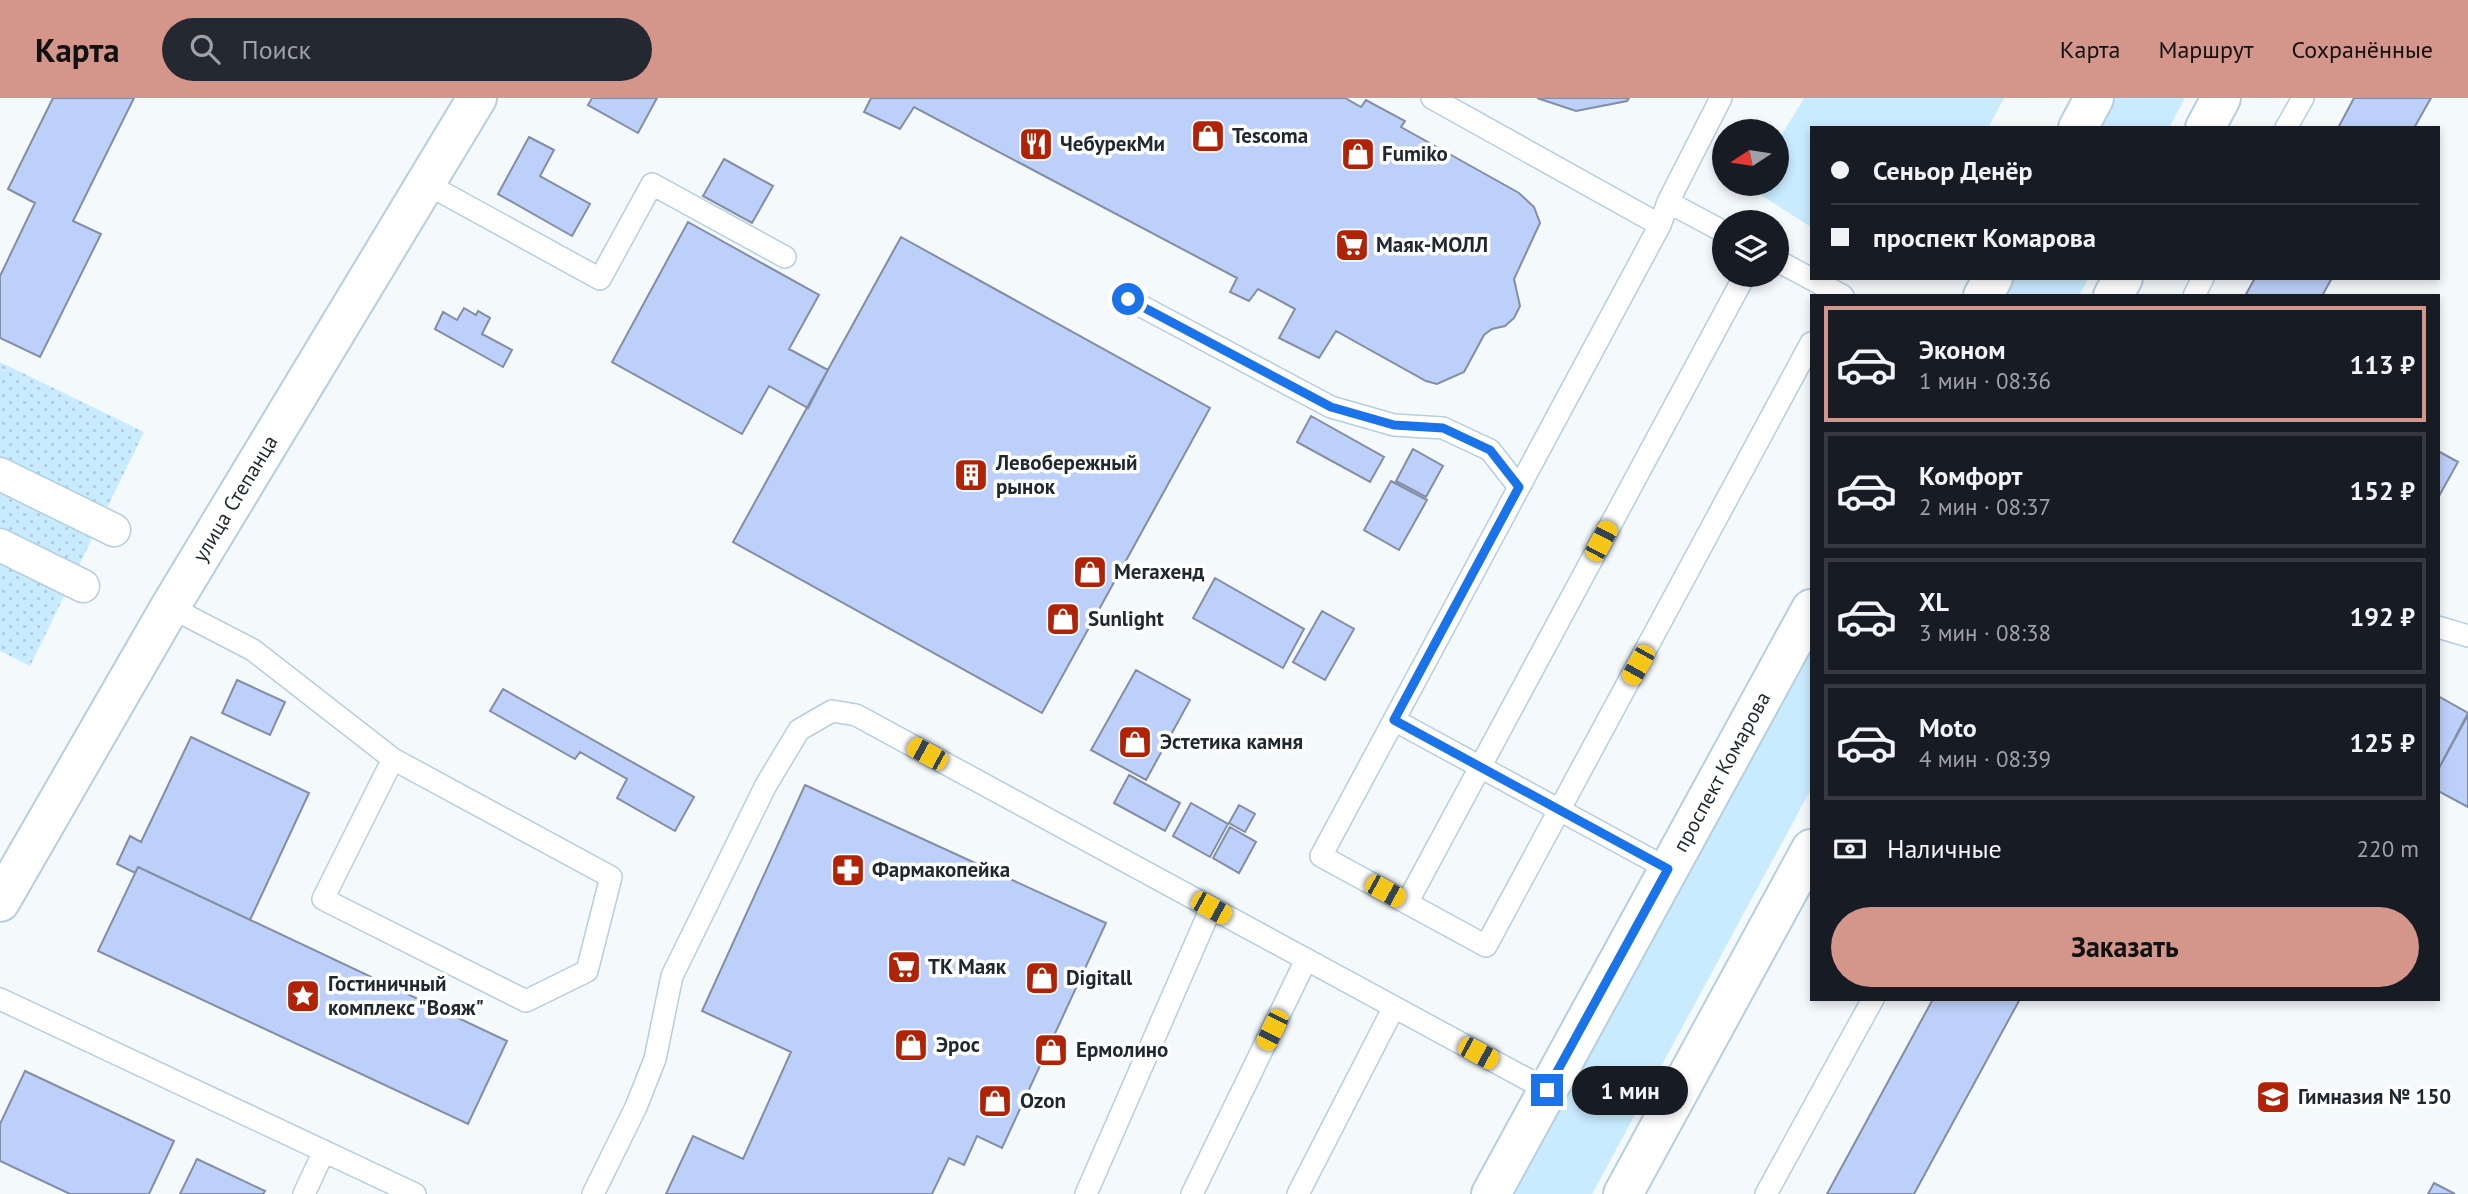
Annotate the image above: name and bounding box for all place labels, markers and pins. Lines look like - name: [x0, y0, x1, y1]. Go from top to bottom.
- shop icon: Tescoma: [1189, 117, 1227, 155]
- place label: Tescoma: [1232, 122, 1308, 149]
- restaurant icon: ЧебурекМи: [1017, 125, 1055, 163]
- place label: ЧебурекМи: [1060, 130, 1165, 157]
- shop icon: Fumiko: [1339, 135, 1377, 173]
- place label: Fumiko: [1382, 140, 1448, 167]
- supermarket icon: Маяк-МОЛЛ: [1333, 226, 1371, 264]
- place label: Маяк-МОЛЛ: [1376, 231, 1488, 258]
- place label: Левобережный рынок: [995, 449, 1138, 500]
- building icon: Левобережный рынок: [952, 456, 990, 494]
- shop icon: Мегахенд: [1071, 553, 1109, 591]
- place label: Мегахенд: [1114, 558, 1205, 585]
- shop icon: Sunlight: [1044, 600, 1082, 638]
- place label: Sunlight: [1088, 605, 1164, 632]
- shop icon: Эстетика камня: [1116, 723, 1154, 761]
- place label: Эстетика камня: [1160, 728, 1303, 755]
- pharmacy icon: Фармакопейка: [829, 851, 867, 889]
- place label: Фармакопейка: [872, 856, 1010, 883]
- supermarket icon: ТК Маяк: [885, 948, 923, 986]
- place label: ТК Маяк: [928, 953, 1007, 980]
- shop icon: Digitall: [1023, 959, 1061, 997]
- place label: Digitall: [1066, 964, 1133, 991]
- place label: Гостиничный комплекс "Вояж": [328, 970, 484, 1021]
- place icon: Гостиничный комплекс "Вояж": [284, 977, 322, 1015]
- shop icon: Эрос: [892, 1026, 930, 1064]
- place label: Эрос: [936, 1031, 980, 1058]
- shop icon: Ермолино: [1032, 1031, 1070, 1069]
- place label: Ермолино: [1076, 1036, 1168, 1063]
- school or university icon: Гимназия № 150: [2254, 1078, 2292, 1116]
- shop icon: Ozon: [976, 1082, 1014, 1120]
- place label: Гимназия № 150: [2298, 1083, 2451, 1110]
- place label: Ozon: [1020, 1087, 1066, 1114]

